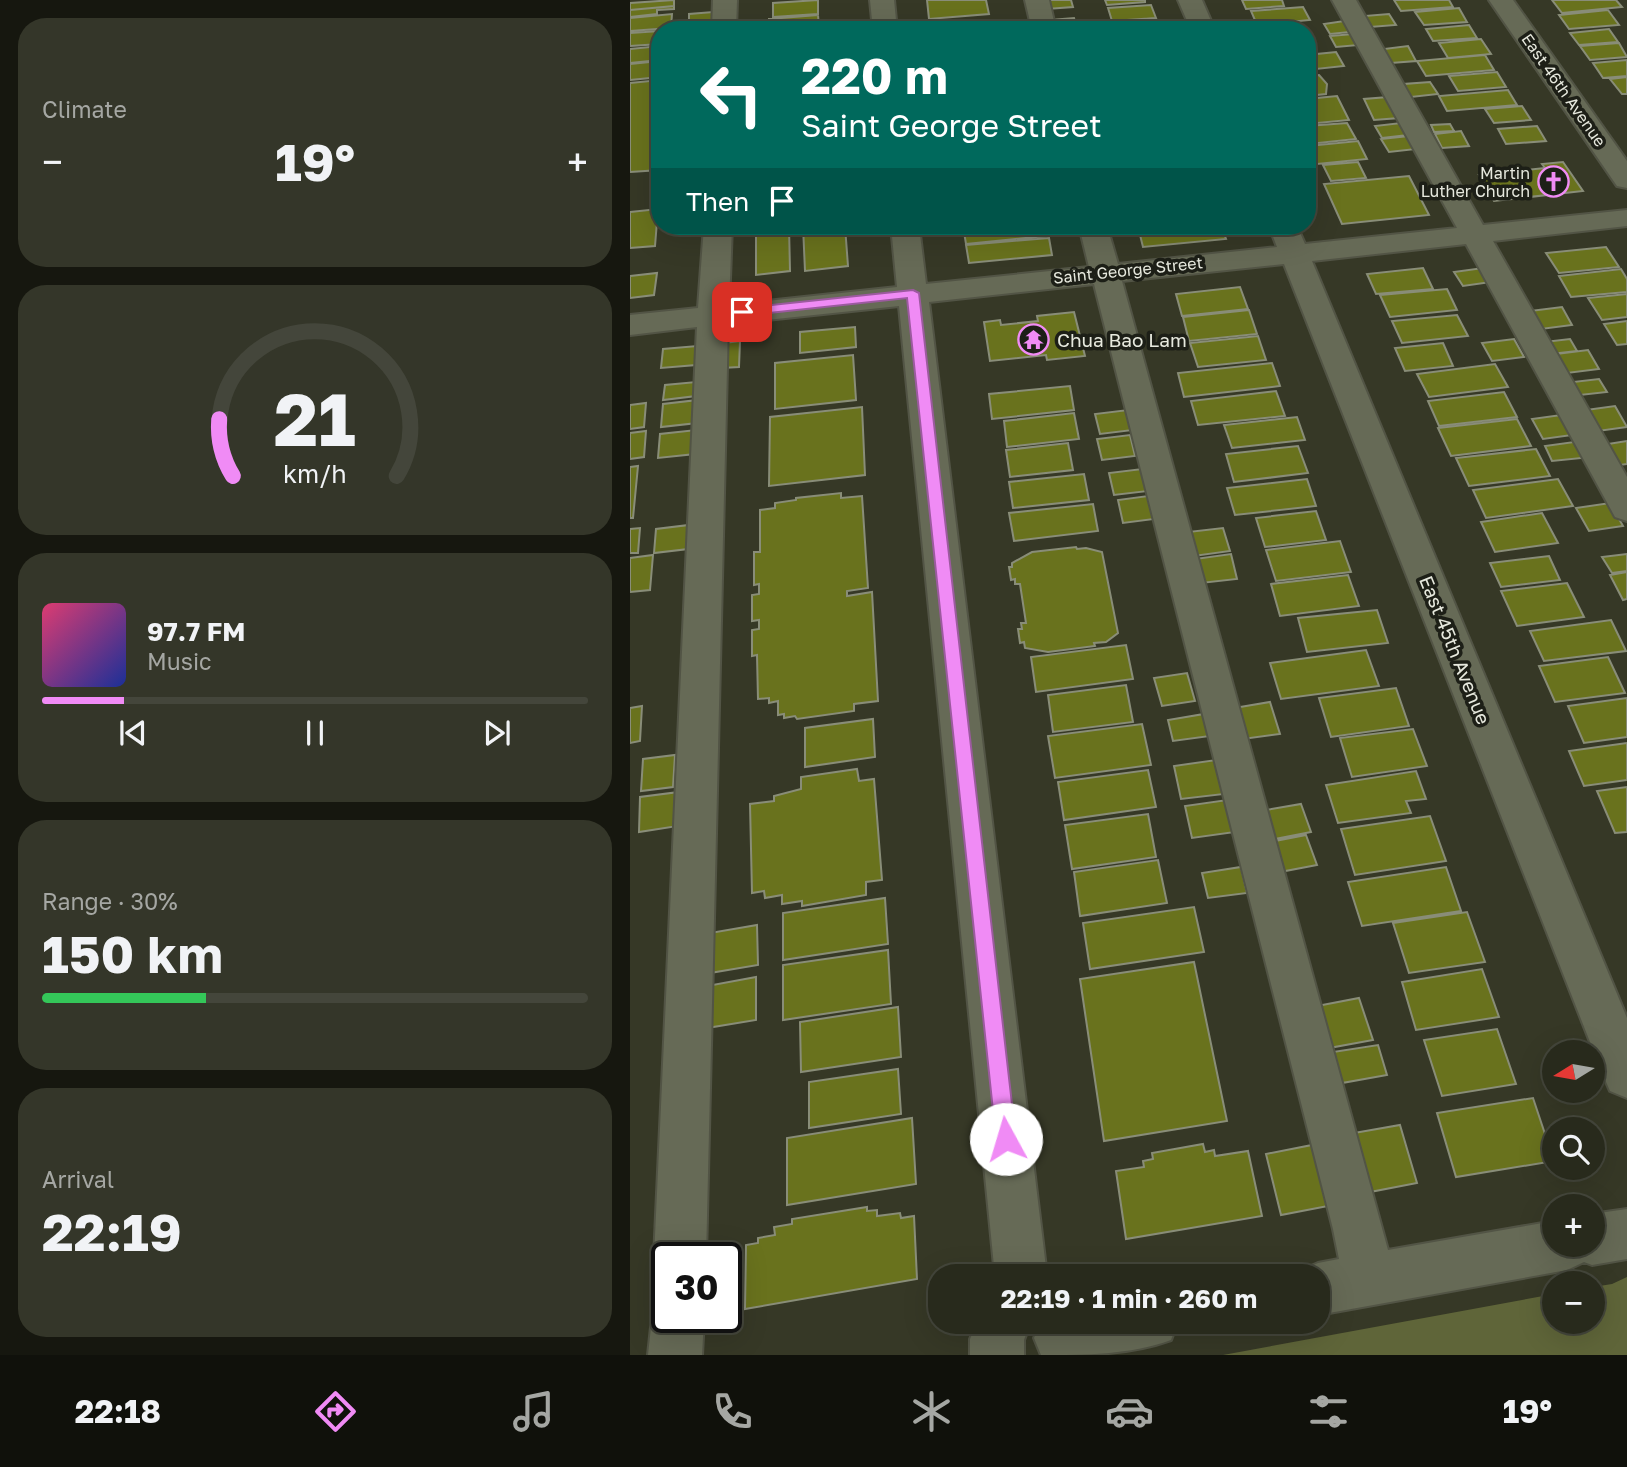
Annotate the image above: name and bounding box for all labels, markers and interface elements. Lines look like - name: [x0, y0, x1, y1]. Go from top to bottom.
- street label: East 46th Avenue: [1517, 30, 1611, 150]
- text: 220 m: [801, 46, 948, 105]
- icon: left: [686, 49, 777, 140]
- text: Climate: [42, 95, 127, 123]
- text: Saint George Street: [801, 106, 1102, 144]
- text: 19°: [275, 130, 355, 192]
- text: −: [42, 139, 63, 184]
- text: +: [567, 139, 588, 184]
- place label: Martin Luther Church: [1421, 163, 1530, 201]
- church icon: Martin Luther Church: [1536, 165, 1570, 199]
- icon: arrive: [763, 182, 801, 220]
- text: Then: [686, 186, 749, 217]
- street label: Saint George Street: [1052, 252, 1204, 288]
- pin: [712, 282, 772, 342]
- icon: arrive: [723, 293, 761, 331]
- temple icon: Chua Bao Lam: [1017, 323, 1051, 357]
- place label: Chua Bao Lam: [1057, 328, 1187, 351]
- text: 21: [274, 376, 356, 463]
- text: km/h: [283, 458, 347, 489]
- street label: East 45th Avenue: [1415, 572, 1496, 727]
- text: 97.7 FM: [147, 616, 245, 647]
- text: Music: [147, 647, 212, 675]
- icon: previous: [114, 714, 152, 752]
- icon: pause: [296, 714, 334, 752]
- icon: next: [478, 714, 516, 752]
- text: Range · 30%: [42, 887, 177, 915]
- text: 150 km: [42, 922, 223, 984]
- north arrow: [1542, 1040, 1605, 1102]
- map controls: [1542, 1040, 1605, 1334]
- position arrow: [969, 1102, 1043, 1176]
- button: search: [1542, 1117, 1605, 1180]
- text: Arrival: [42, 1165, 114, 1193]
- button: +: [1542, 1194, 1605, 1257]
- text: 22:19: [42, 1200, 182, 1262]
- speed limit sign: 30: [651, 1242, 742, 1333]
- button: −: [1542, 1271, 1605, 1334]
- text: 22:19 · 1 min · 260 m: [1001, 1283, 1257, 1314]
- icon: directions: [311, 1387, 360, 1436]
- icon: music: [509, 1387, 558, 1436]
- icon: phone: [708, 1387, 757, 1436]
- icon: climate: [907, 1387, 956, 1436]
- icon: car: [1105, 1387, 1154, 1436]
- icon: filters: [1304, 1387, 1353, 1436]
- text: 22:18: [75, 1392, 161, 1430]
- text: 19°: [1503, 1392, 1552, 1430]

